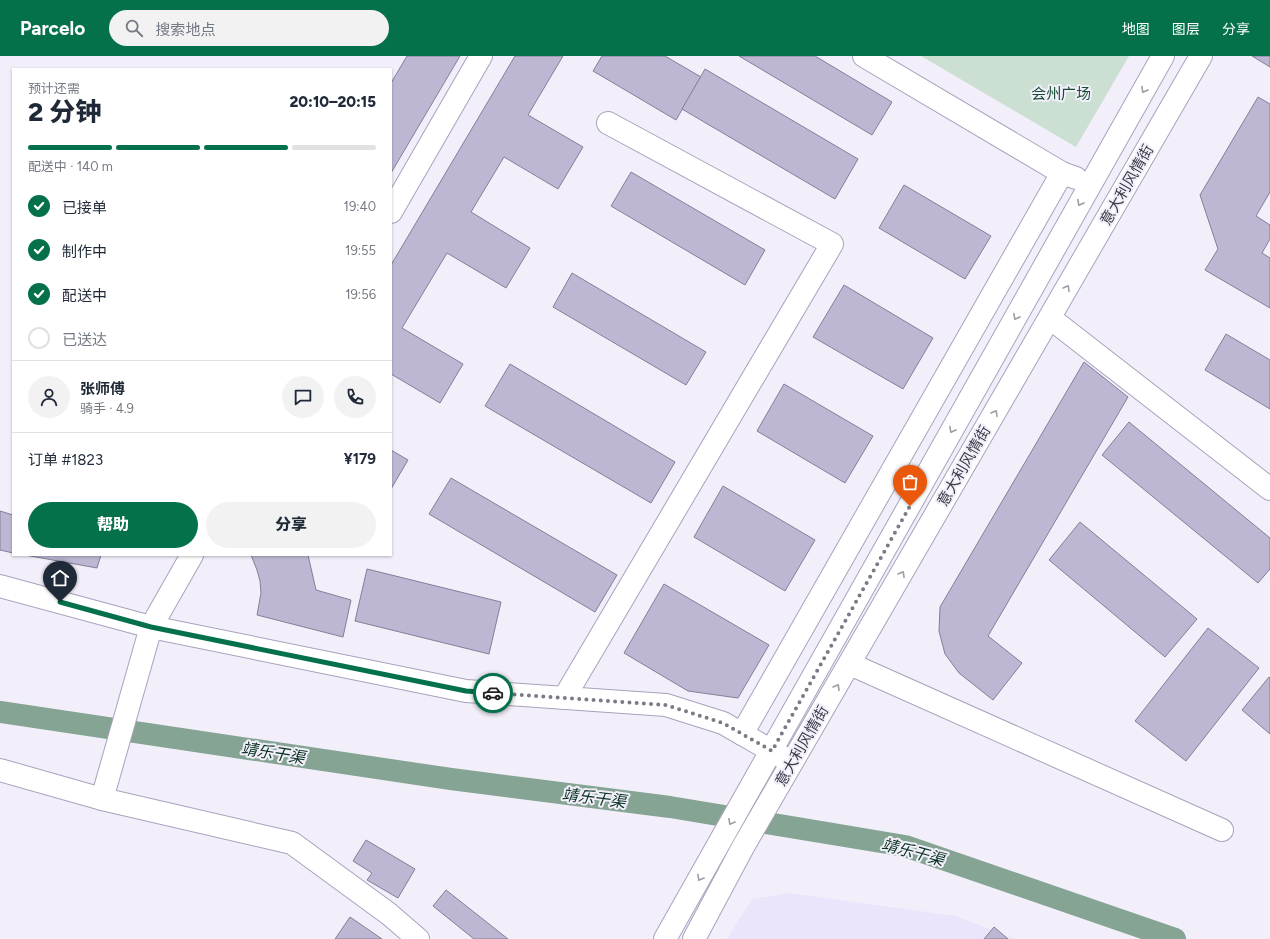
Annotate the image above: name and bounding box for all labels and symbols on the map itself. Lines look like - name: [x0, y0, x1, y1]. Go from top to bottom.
- park label: 会州广场: [1031, 85, 1091, 103]
- one-way arrow: [1141, 86, 1148, 93]
- street label: 意大利风情街: [1097, 142, 1157, 228]
- one-way arrow: [1077, 199, 1085, 206]
- one-way arrow: [1063, 285, 1070, 292]
- one-way arrow: [1014, 313, 1021, 320]
- one-way arrow: [990, 410, 998, 417]
- street label: 意大利风情街: [934, 423, 994, 509]
- one-way arrow: [950, 426, 957, 433]
- pin: [893, 465, 927, 506]
- pin: [43, 561, 77, 602]
- one-way arrow: [897, 571, 904, 578]
- courier: [473, 673, 513, 713]
- one-way arrow: [832, 683, 839, 691]
- street label: 意大利风情街: [772, 703, 832, 789]
- water label: 靖乐干渠: [240, 739, 308, 768]
- water label: 靖乐干渠: [561, 785, 629, 812]
- one-way arrow: [729, 818, 736, 825]
- water label: 靖乐干渠: [880, 835, 948, 870]
- one-way arrow: [697, 874, 705, 881]

